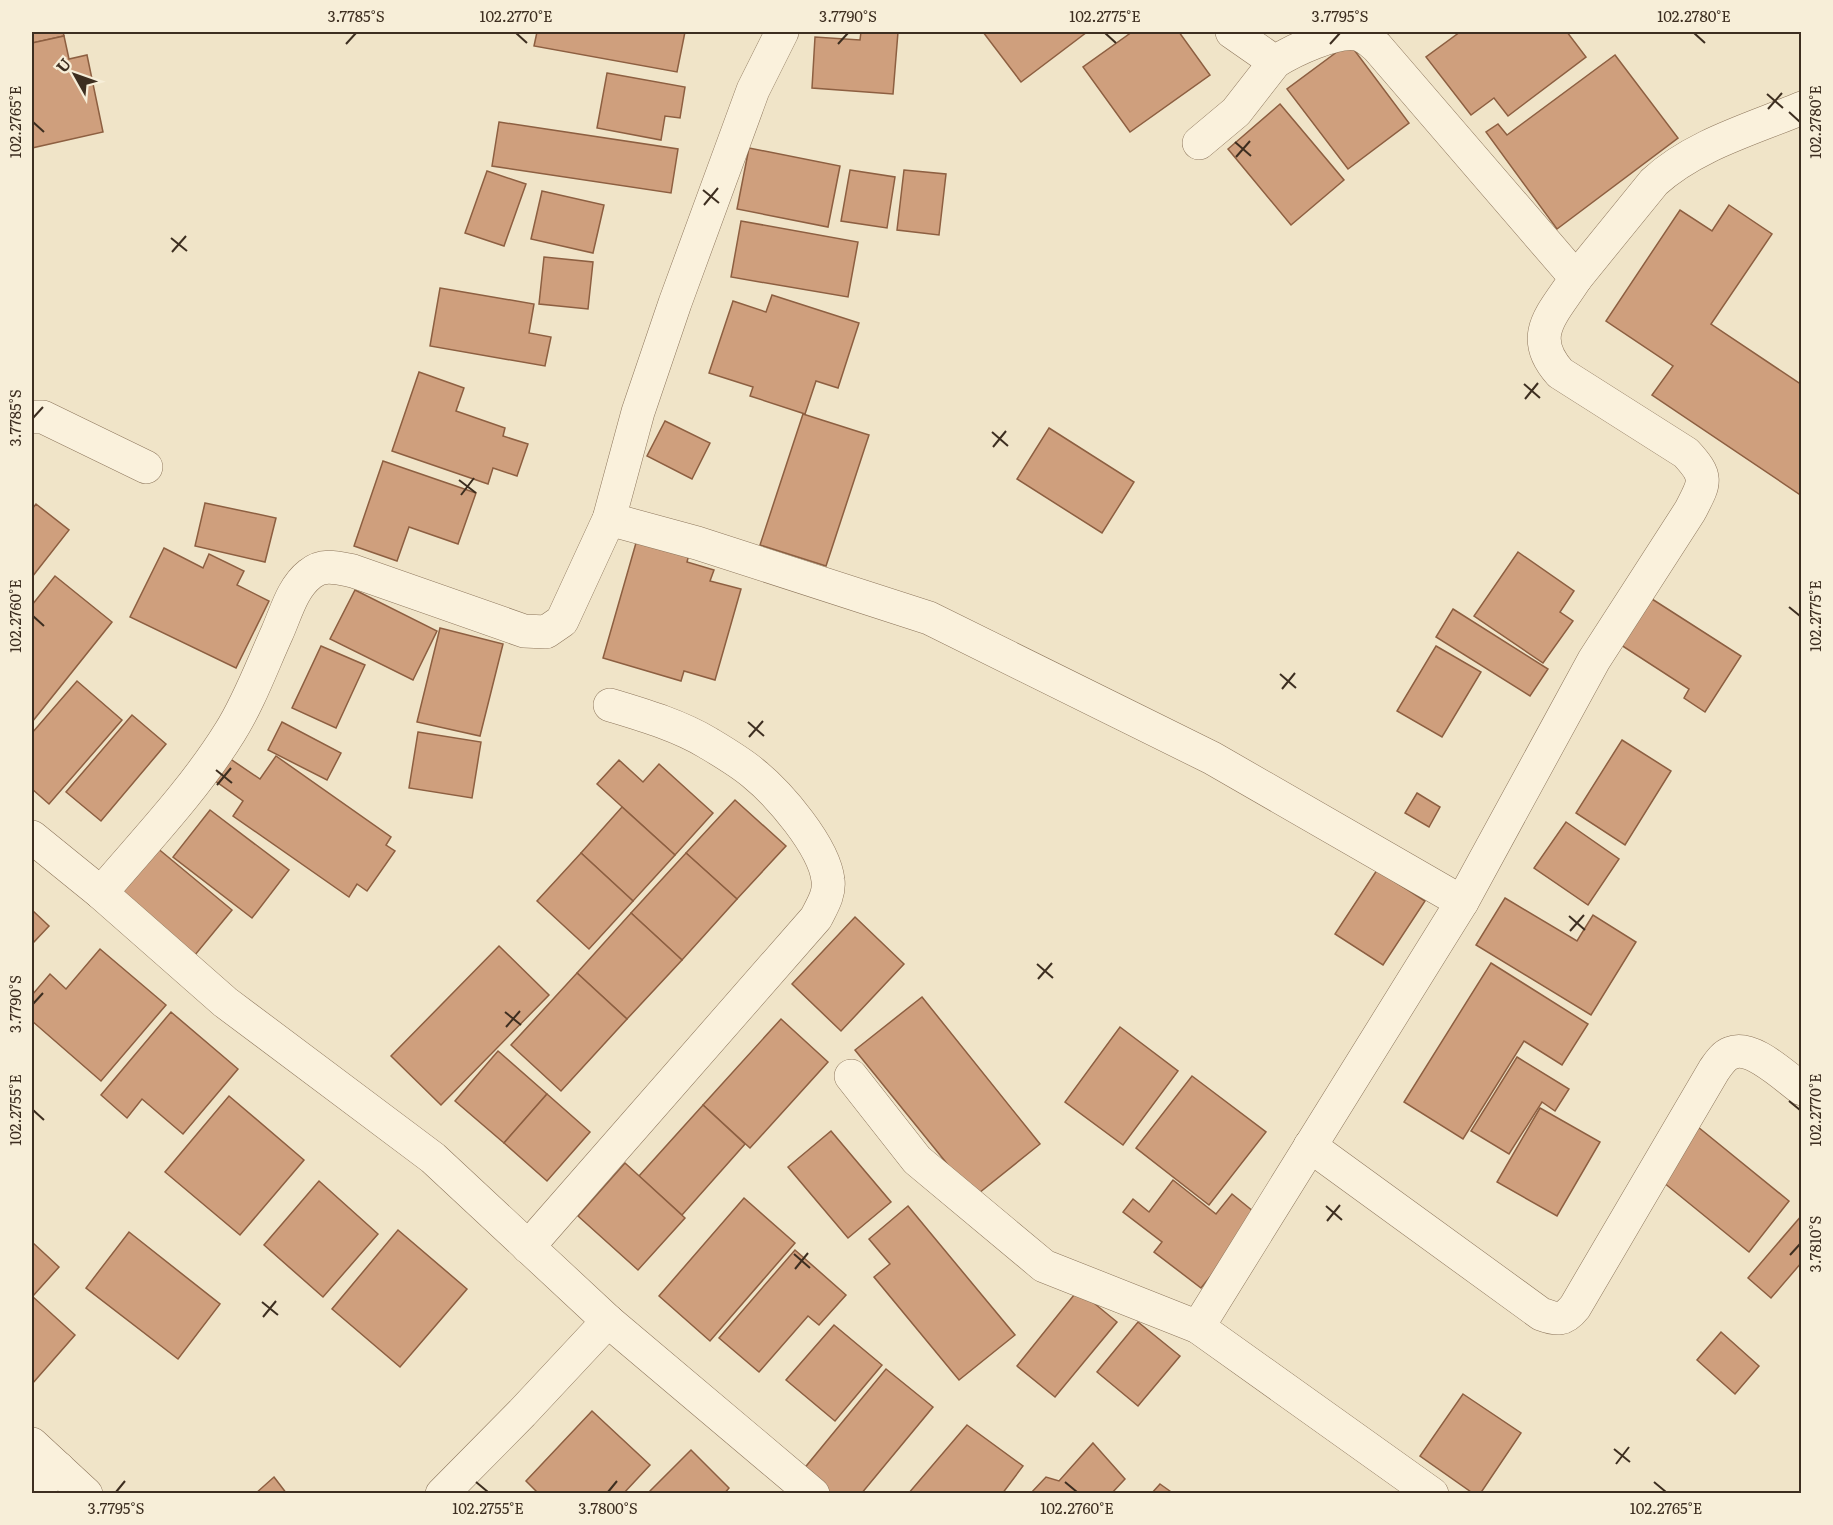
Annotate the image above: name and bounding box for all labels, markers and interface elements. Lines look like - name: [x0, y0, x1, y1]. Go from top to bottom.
- text: 3.7785°S: [327, 4, 385, 27]
- text: 102.2770°E: [479, 4, 553, 27]
- text: 3.7790°S: [819, 4, 877, 27]
- text: 102.2775°E: [1069, 4, 1141, 27]
- text: 3.7795°S: [1312, 4, 1368, 27]
- text: 102.2780°E: [1657, 4, 1731, 27]
- north arrow: [45, 45, 105, 105]
- text: U: [50, 52, 76, 77]
- text: 102.2780°E: [1803, 85, 1826, 159]
- text: 102.2765°E: [3, 86, 26, 158]
- text: 3.7785°S: [3, 389, 26, 447]
- text: 102.2760°E: [3, 579, 26, 653]
- text: 102.2775°E: [1803, 580, 1826, 652]
- text: 3.7790°S: [3, 975, 26, 1033]
- text: 102.2770°E: [1803, 1073, 1826, 1147]
- text: 102.2755°E: [3, 1074, 26, 1146]
- text: 3.7810°S: [1803, 1216, 1826, 1272]
- text: 3.7795°S: [88, 1496, 144, 1519]
- text: 102.2755°E: [452, 1496, 524, 1519]
- text: 3.7800°S: [578, 1496, 638, 1519]
- text: 102.2760°E: [1040, 1496, 1114, 1519]
- text: 102.2765°E: [1630, 1496, 1702, 1519]

